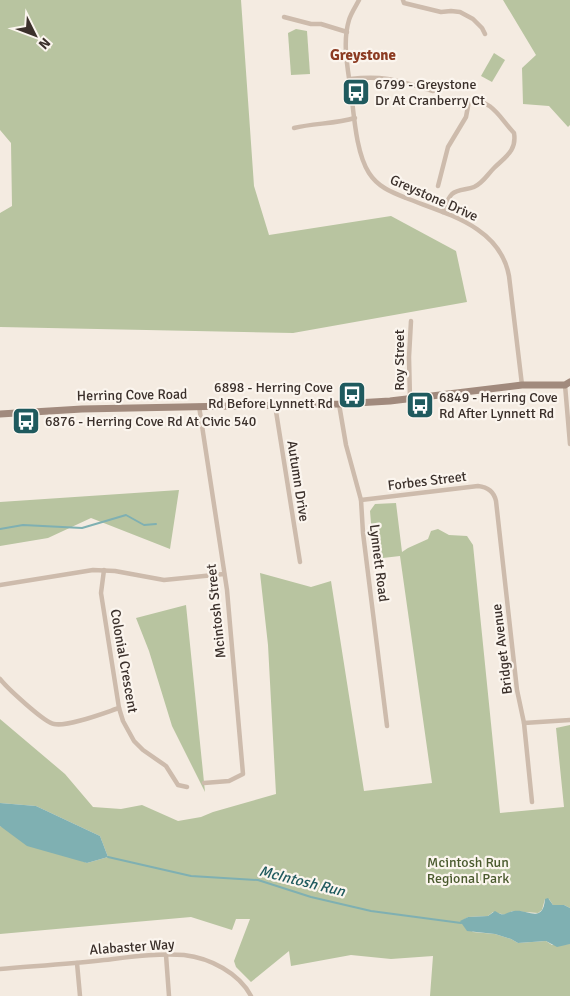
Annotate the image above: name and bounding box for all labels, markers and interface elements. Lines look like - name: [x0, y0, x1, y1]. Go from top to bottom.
- north arrow: [10, 10, 60, 60]
- text: N: [35, 34, 54, 53]
- district label: Greystone: [330, 46, 396, 64]
- place label: 6799 - Greystone Dr At Cranberry Ct: [375, 76, 485, 109]
- bus stop icon: 6799 - Greystone Dr At Cranberry Ct: [341, 77, 371, 107]
- street label: Greystone Drive: [387, 171, 481, 225]
- street label: Roy Street: [391, 329, 408, 391]
- place label: 6898 - Herring Cove Rd Before Lynnett Rd: [208, 379, 333, 412]
- bus stop icon: 6898 - Herring Cove Rd Before Lynnett Rd: [337, 380, 367, 410]
- street label: Herring Cove Road: [77, 386, 187, 404]
- place label: 6849 - Herring Cove Rd After Lynnett Rd: [439, 389, 558, 422]
- bus stop icon: 6849 - Herring Cove Rd After Lynnett Rd: [405, 390, 435, 420]
- bus stop icon: 6876 - Herring Cove Rd At Civic 540: [11, 406, 41, 436]
- place label: 6876 - Herring Cove Rd At Civic 540: [45, 413, 256, 430]
- street label: Autumn Drive: [283, 439, 313, 523]
- street label: Forbes Street: [387, 468, 468, 494]
- street label: Lynnett Road: [366, 523, 392, 603]
- street label: Mcintosh Street: [203, 563, 229, 659]
- street label: Bridget Avenue: [488, 603, 516, 695]
- street label: Colonial Crescent: [106, 608, 142, 714]
- park label: Mcintosh Run Regional Park: [427, 854, 509, 887]
- water label: McIntosh Run: [257, 862, 348, 901]
- street label: Alabaster Way: [89, 936, 175, 958]

